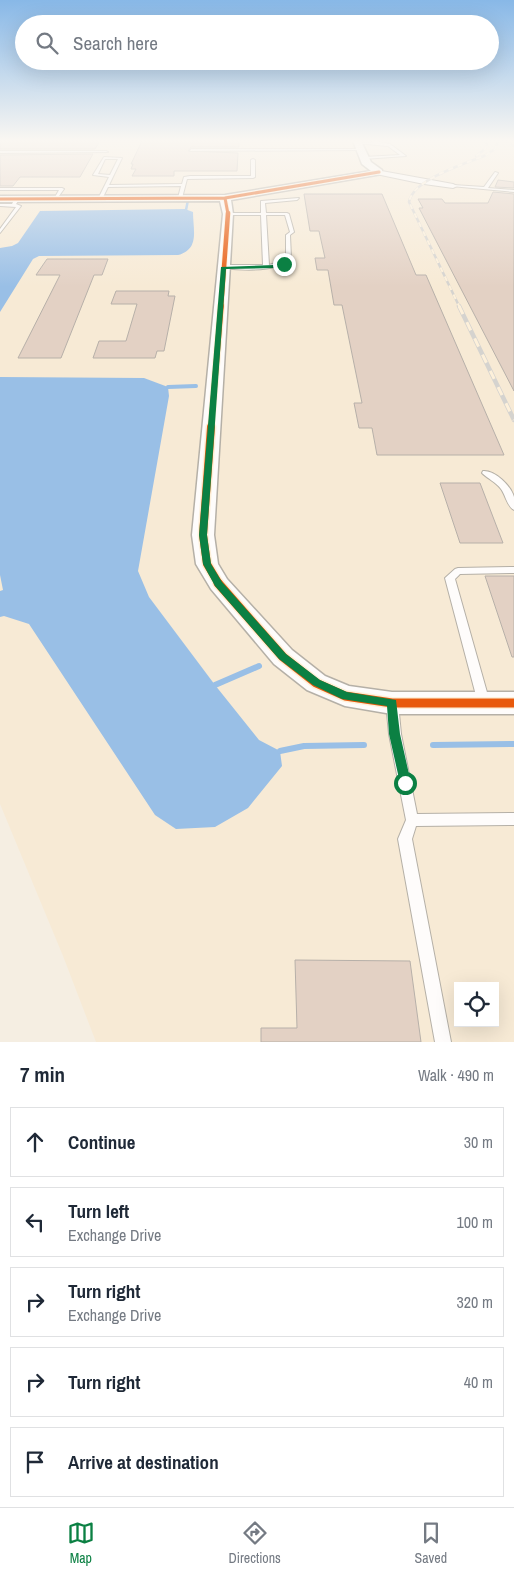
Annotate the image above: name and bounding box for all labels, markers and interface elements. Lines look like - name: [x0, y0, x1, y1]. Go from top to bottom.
- search box: [15, 15, 499, 70]
- icon: search: [33, 29, 61, 57]
- text: Search here: [73, 30, 158, 56]
- route end: [273, 253, 296, 276]
- route start: [394, 772, 417, 795]
- map controls: [454, 982, 499, 1027]
- button: locate: [454, 982, 499, 1027]
- text: 7 min: [20, 1060, 65, 1089]
- text: Walk · 490 m: [418, 1064, 494, 1086]
- icon: ahead: [21, 1128, 49, 1156]
- text: Continue: [68, 1129, 136, 1155]
- text: 30 m: [464, 1131, 493, 1153]
- text: Turn left: [68, 1198, 129, 1224]
- icon: left: [21, 1208, 49, 1236]
- text: 100 m: [457, 1211, 493, 1233]
- text: Exchange Drive: [68, 1224, 161, 1246]
- text: Turn right: [68, 1278, 140, 1304]
- icon: right: [21, 1288, 49, 1316]
- text: 320 m: [457, 1291, 493, 1313]
- text: Exchange Drive: [68, 1304, 161, 1326]
- icon: right: [21, 1368, 49, 1396]
- text: Turn right: [68, 1369, 140, 1395]
- text: 40 m: [464, 1371, 493, 1393]
- icon: arrive: [21, 1448, 49, 1476]
- text: Arrive at destination: [68, 1449, 219, 1475]
- tab: Map: [67, 1519, 95, 1567]
- tab: Directions: [229, 1519, 281, 1567]
- tab: Saved: [415, 1519, 447, 1567]

